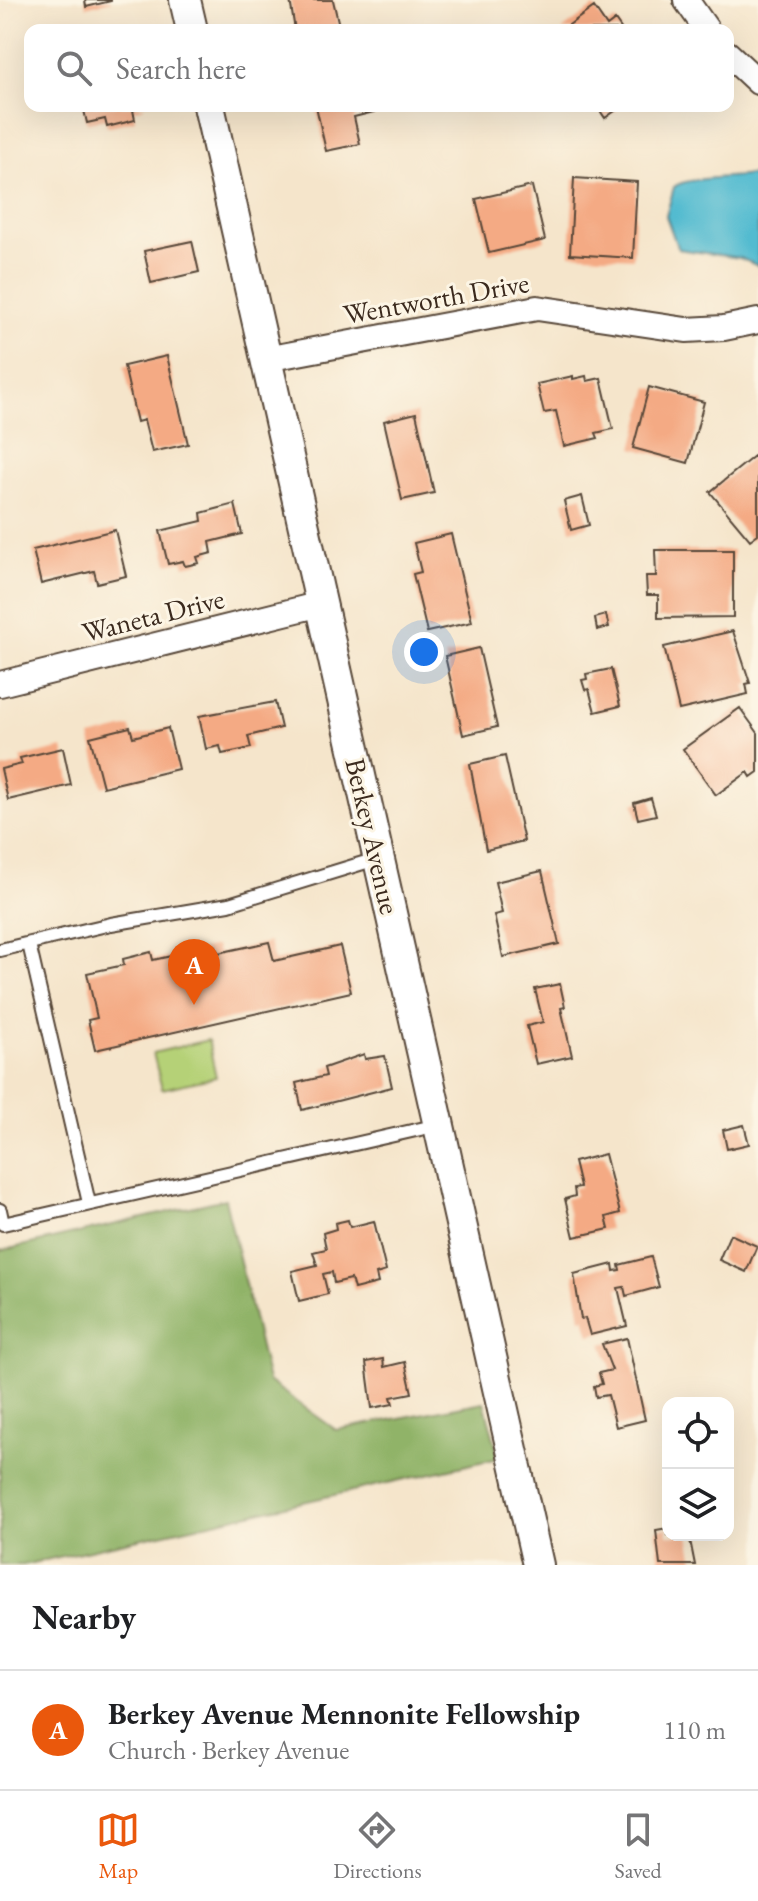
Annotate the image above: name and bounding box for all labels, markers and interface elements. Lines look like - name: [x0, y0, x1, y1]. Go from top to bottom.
- search box: [24, 24, 734, 112]
- icon: search: [52, 46, 96, 90]
- text: Search here: [116, 49, 246, 88]
- street label: Wentworth Drive: [340, 264, 532, 332]
- street label: Waneta Drive: [78, 580, 228, 650]
- your location: [404, 632, 444, 672]
- street label: Berkey Avenue: [338, 754, 408, 918]
- pin: A: [168, 939, 220, 1005]
- map controls: [662, 1397, 734, 1541]
- button: locate: [662, 1397, 734, 1469]
- button: layers: [662, 1469, 734, 1541]
- text: Nearby: [32, 1595, 136, 1639]
- text: Berkey Avenue Mennonite Fellowship: [108, 1694, 580, 1733]
- text: A: [49, 1713, 67, 1747]
- text: 110 m: [663, 1713, 726, 1747]
- text: Church · Berkey Avenue: [108, 1733, 349, 1767]
- tab: Map: [96, 1808, 140, 1885]
- tab: Directions: [333, 1808, 422, 1885]
- tab: Saved: [614, 1808, 662, 1885]

